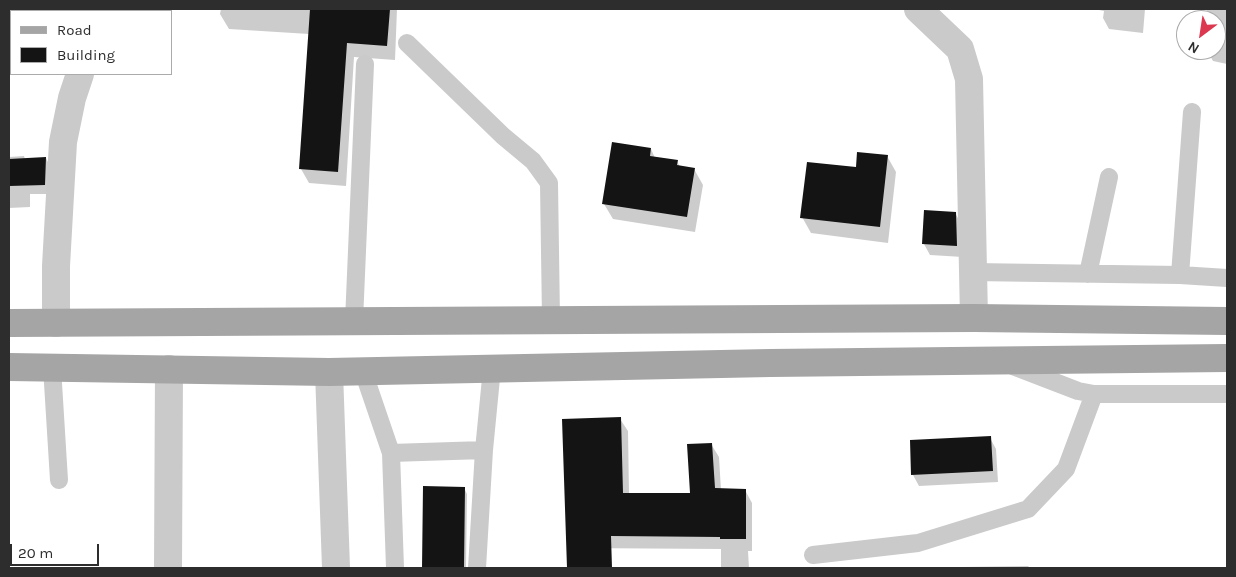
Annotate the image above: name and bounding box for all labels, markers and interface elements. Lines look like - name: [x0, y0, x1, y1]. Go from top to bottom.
- legend: [10, 10, 172, 75]
- north arrow: [1176, 10, 1226, 60]
- text: Road: [57, 21, 92, 39]
- text: N: [1185, 38, 1202, 57]
- text: Building: [57, 46, 115, 64]
- scale bar: [12, 534, 101, 566]
- text: 20 m: [18, 544, 53, 562]

